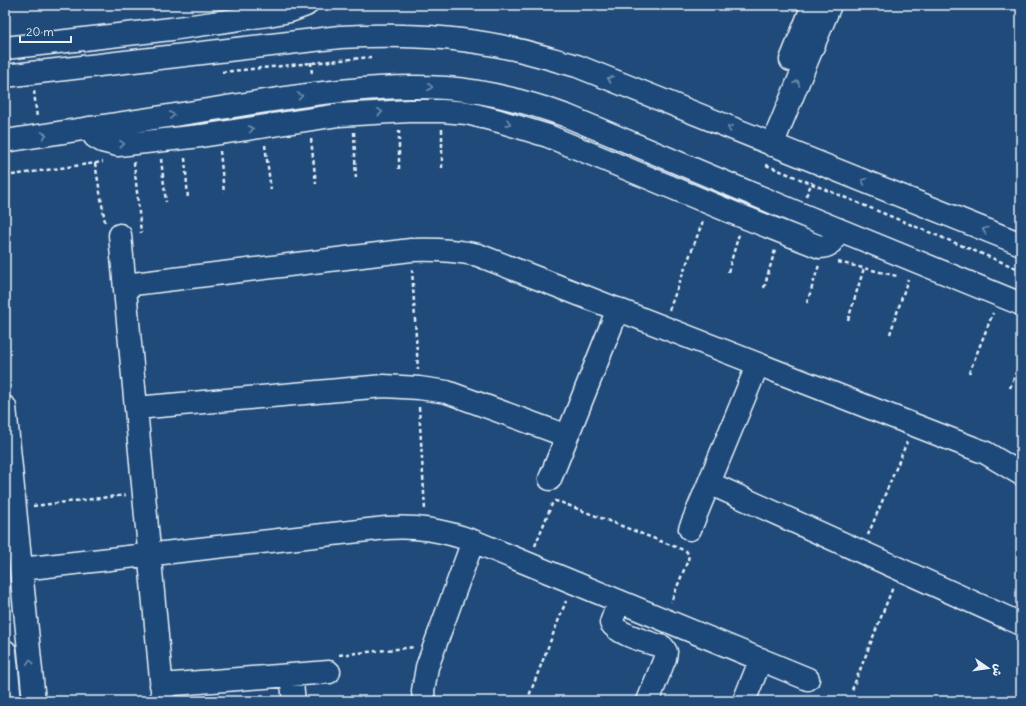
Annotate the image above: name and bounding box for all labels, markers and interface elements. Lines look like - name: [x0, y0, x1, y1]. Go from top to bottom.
- scale bar: [20, 18, 71, 44]
- text: 20 m: [26, 24, 54, 39]
- one-way arrow: [606, 76, 613, 84]
- one-way arrow: [792, 79, 800, 87]
- one-way arrow: [427, 83, 433, 92]
- one-way arrow: [297, 92, 304, 101]
- one-way arrow: [377, 108, 383, 117]
- one-way arrow: [169, 112, 175, 120]
- one-way arrow: [505, 119, 511, 127]
- one-way arrow: [248, 125, 254, 134]
- one-way arrow: [727, 125, 735, 133]
- one-way arrow: [40, 131, 47, 140]
- one-way arrow: [119, 140, 125, 148]
- one-way arrow: [861, 178, 868, 186]
- one-way arrow: [981, 226, 988, 234]
- north arrow: [968, 648, 1008, 688]
- one-way arrow: [26, 659, 35, 665]
- text: ش: [990, 663, 1006, 678]

